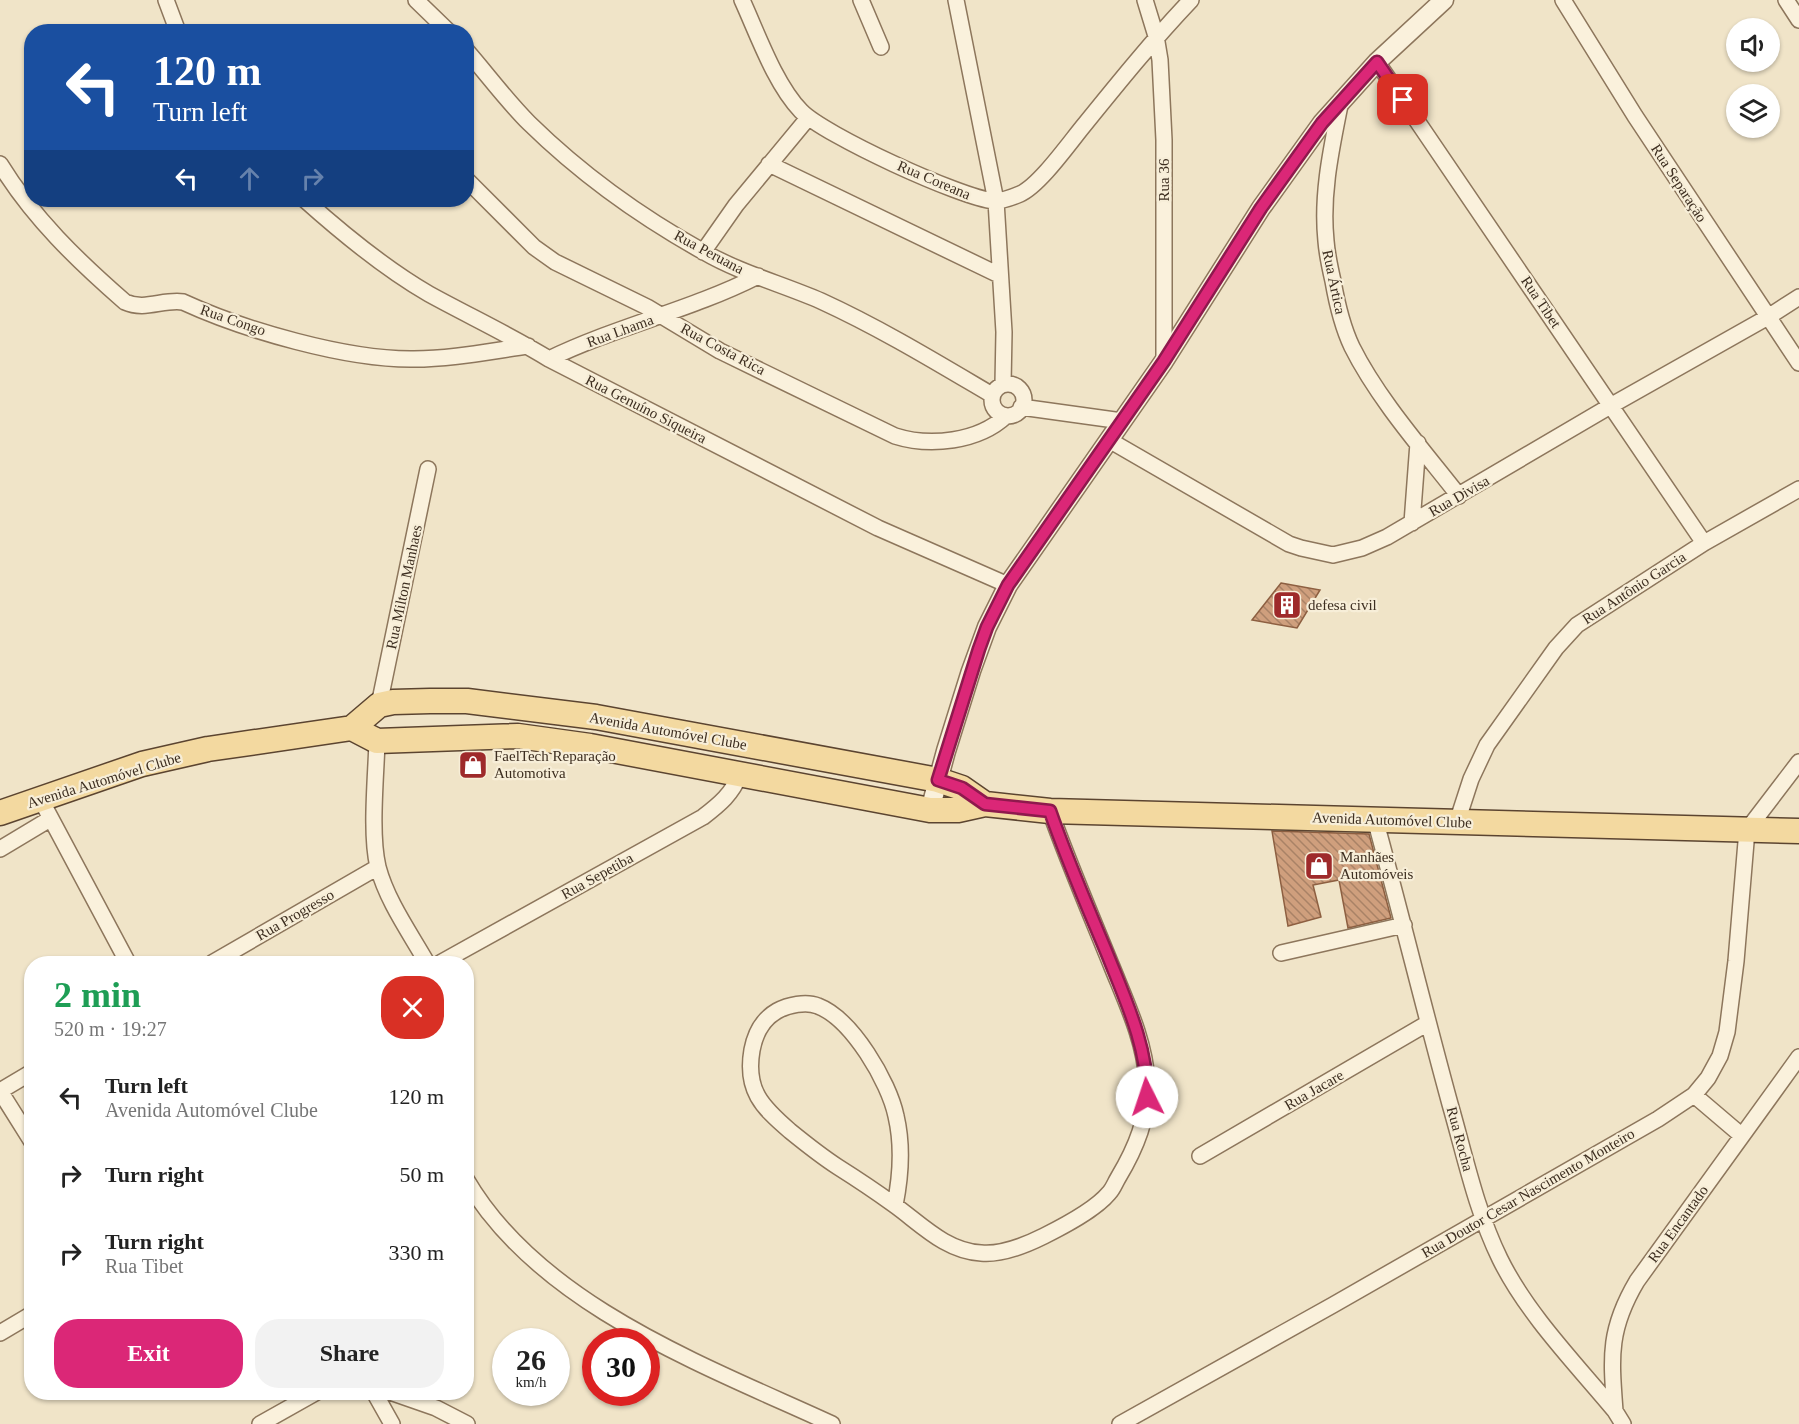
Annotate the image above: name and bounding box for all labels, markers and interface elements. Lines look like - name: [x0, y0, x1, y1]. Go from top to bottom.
- map controls: [1726, 18, 1780, 138]
- button: sound: [1726, 18, 1780, 72]
- icon: left: [54, 48, 132, 126]
- text: 120 m: [153, 48, 262, 94]
- pin: [1377, 74, 1428, 125]
- icon: arrive: [1386, 83, 1419, 116]
- button: layers: [1726, 84, 1780, 138]
- text: Turn left: [153, 97, 247, 127]
- street label: Rua Separação: [1648, 141, 1710, 225]
- street label: Rua Coreana: [895, 157, 973, 203]
- street label: Rua 36: [1156, 158, 1172, 201]
- icon: left: [170, 162, 203, 195]
- icon: ahead: [233, 162, 266, 195]
- icon: right: [296, 162, 329, 195]
- street label: Rua Peruana: [672, 227, 747, 277]
- street label: Rua Ártica: [1319, 248, 1349, 316]
- street label: Rua Tibet: [1518, 273, 1565, 332]
- street label: Rua Congo: [198, 301, 268, 339]
- street label: Rua Lhama: [585, 311, 656, 350]
- street label: Rua Costa Rica: [678, 320, 768, 378]
- street label: Rua Genuíno Siqueira: [583, 372, 709, 447]
- street label: Rua Divisa: [1426, 472, 1492, 520]
- street label: Rua Milton Manhaes: [383, 523, 425, 651]
- street label: Rua Antônio Garcia: [1579, 548, 1689, 627]
- building icon: defesa civil: [1271, 589, 1303, 621]
- place label: defesa civil: [1308, 597, 1377, 613]
- street label: Avenida Automóvel Clube: [588, 709, 748, 753]
- place label: FaelTech Reparação Automotiva: [494, 748, 616, 781]
- street label: Avenida Automóvel Clube: [25, 749, 183, 811]
- shop icon: FaelTech Reparação Automotiva: [457, 749, 489, 781]
- street label: Avenida Automóvel Clube: [1312, 809, 1472, 831]
- place label: Manhães Automóveis: [1340, 849, 1413, 882]
- street label: Rua Sepetiba: [558, 850, 636, 902]
- shop icon: Manhães Automóveis: [1303, 850, 1335, 882]
- street label: Rua Progresso: [253, 886, 337, 944]
- text: 2 min: [54, 975, 141, 1015]
- button: close: [381, 976, 444, 1039]
- text: 520 m · 19:27: [54, 1018, 167, 1040]
- position arrow: [1115, 1065, 1179, 1129]
- street label: Rua Jacare: [1282, 1067, 1347, 1113]
- text: Turn left: [105, 1073, 188, 1098]
- icon: left: [54, 1081, 87, 1114]
- text: 120 m: [388, 1084, 444, 1109]
- text: Avenida Automóvel Clube: [105, 1099, 318, 1121]
- street label: Rua Rocha: [1444, 1105, 1476, 1173]
- street label: Rua Doutor Cesar Nascimento Monteiro: [1419, 1125, 1637, 1261]
- icon: right: [54, 1159, 87, 1192]
- text: Turn right: [105, 1162, 204, 1187]
- text: 50 m: [399, 1162, 444, 1187]
- street label: Rua Encantado: [1645, 1182, 1711, 1266]
- text: Turn right: [105, 1229, 204, 1254]
- icon: right: [54, 1237, 87, 1270]
- text: 330 m: [388, 1240, 444, 1265]
- text: Rua Tibet: [105, 1255, 183, 1277]
- button: Exit: [54, 1319, 243, 1388]
- button: Share: [255, 1319, 444, 1388]
- speed limit sign: 30: [582, 1328, 660, 1406]
- text: 26: [516, 1343, 546, 1376]
- text: km/h: [516, 1374, 546, 1390]

